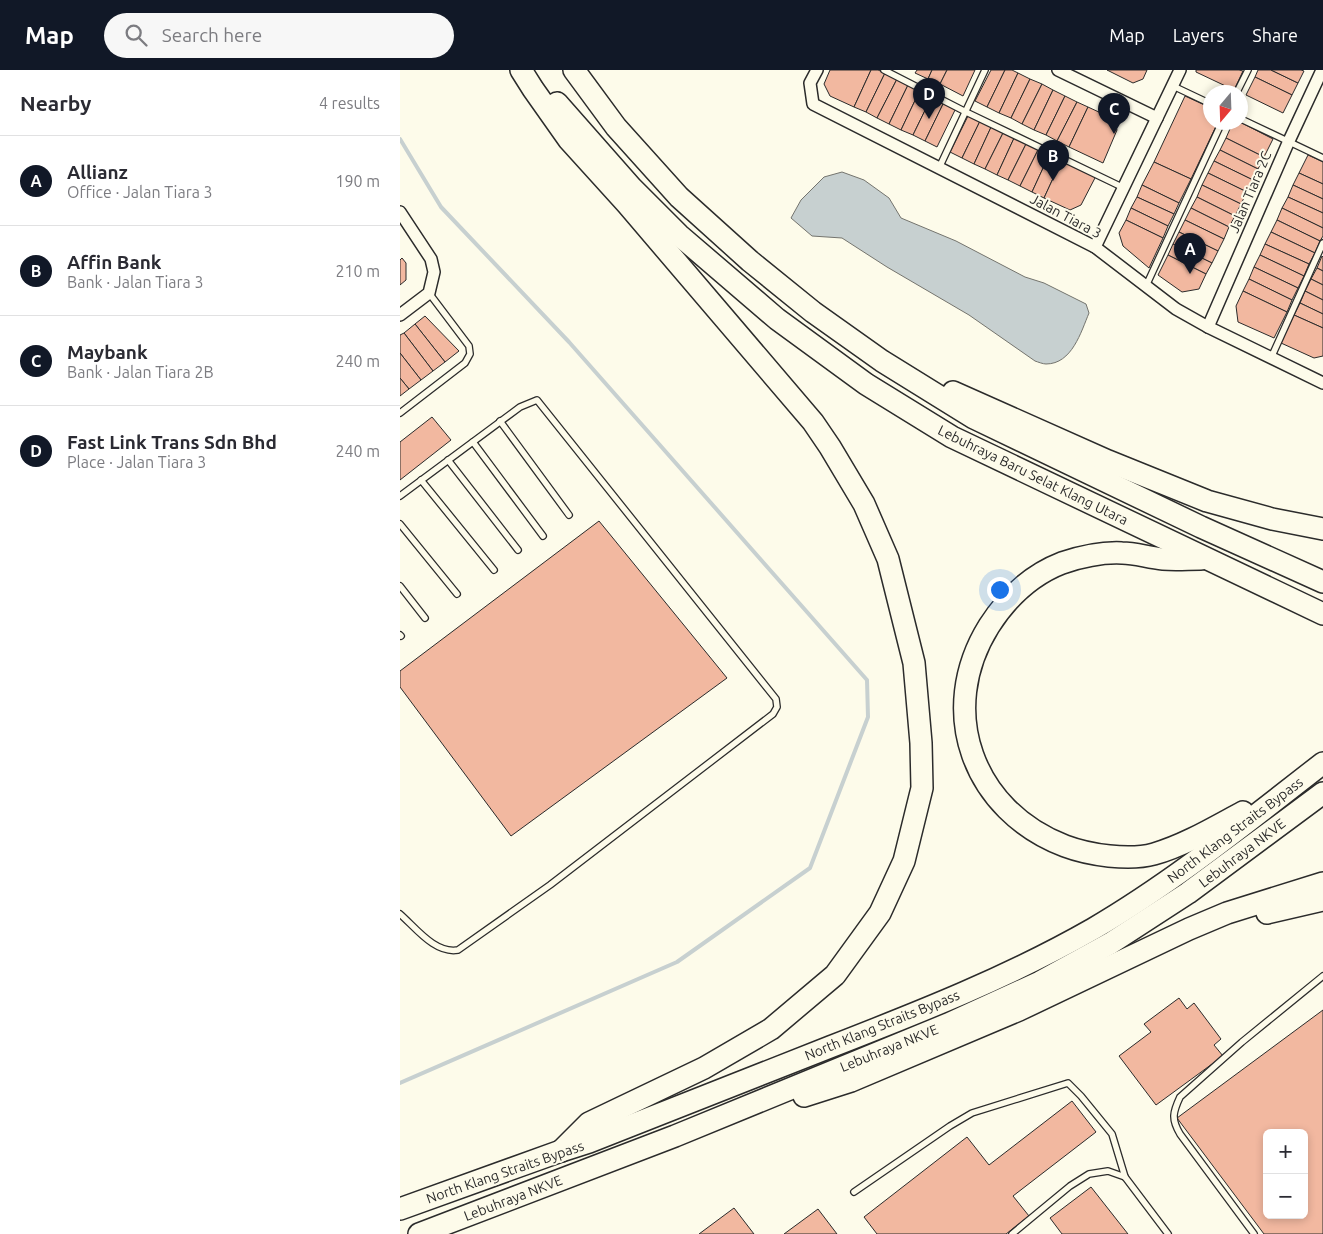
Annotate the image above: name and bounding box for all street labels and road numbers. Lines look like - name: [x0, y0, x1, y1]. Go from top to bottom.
- street label: Jalan Tiara 2C: [1226, 148, 1275, 235]
- street label: Jalan Tiara 3: [1028, 191, 1104, 241]
- street label: Lebuhraya Baru Selat Klang Utara: [935, 422, 1131, 528]
- street label: North Klang Straits Bypass: [1164, 774, 1306, 886]
- street label: Lebuhraya NKVE: [1196, 815, 1289, 891]
- street label: North Klang Straits Bypass: [802, 987, 962, 1063]
- street label: Lebuhraya NKVE: [838, 1021, 940, 1075]
- street label: North Klang Straits Bypass: [424, 1137, 586, 1207]
- street label: Lebuhraya NKVE: [461, 1172, 565, 1224]

